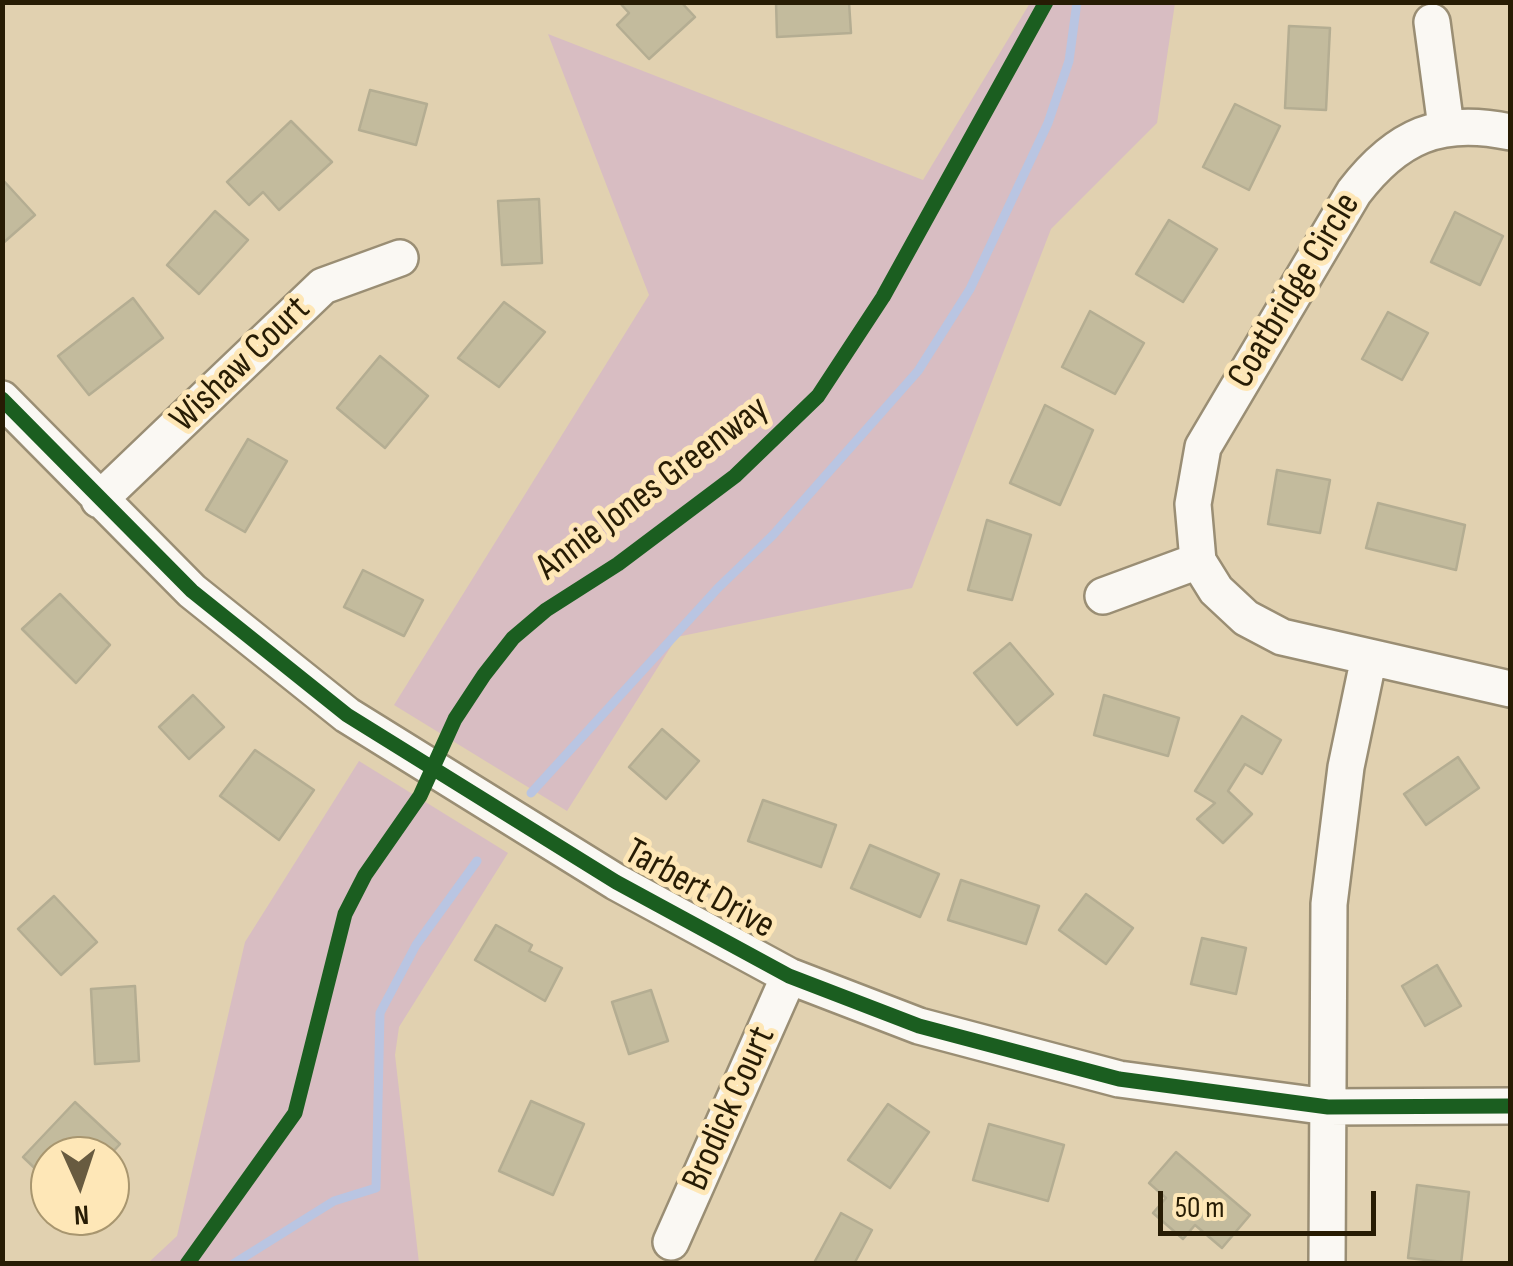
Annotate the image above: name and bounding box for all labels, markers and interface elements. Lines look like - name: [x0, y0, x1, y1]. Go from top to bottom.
- street label: Coatbridge Circle: [1219, 185, 1371, 397]
- street label: Wishaw Court: [162, 287, 320, 443]
- street label: Annie Jones Greenway: [528, 387, 778, 591]
- street label: Tarbert Drive: [616, 830, 782, 950]
- street label: Brodick Court: [674, 1020, 786, 1198]
- north arrow: [30, 1136, 130, 1236]
- scale bar: [1163, 1171, 1380, 1233]
- text: 50 m: [1175, 1190, 1224, 1226]
- text: N: [73, 1198, 90, 1231]

